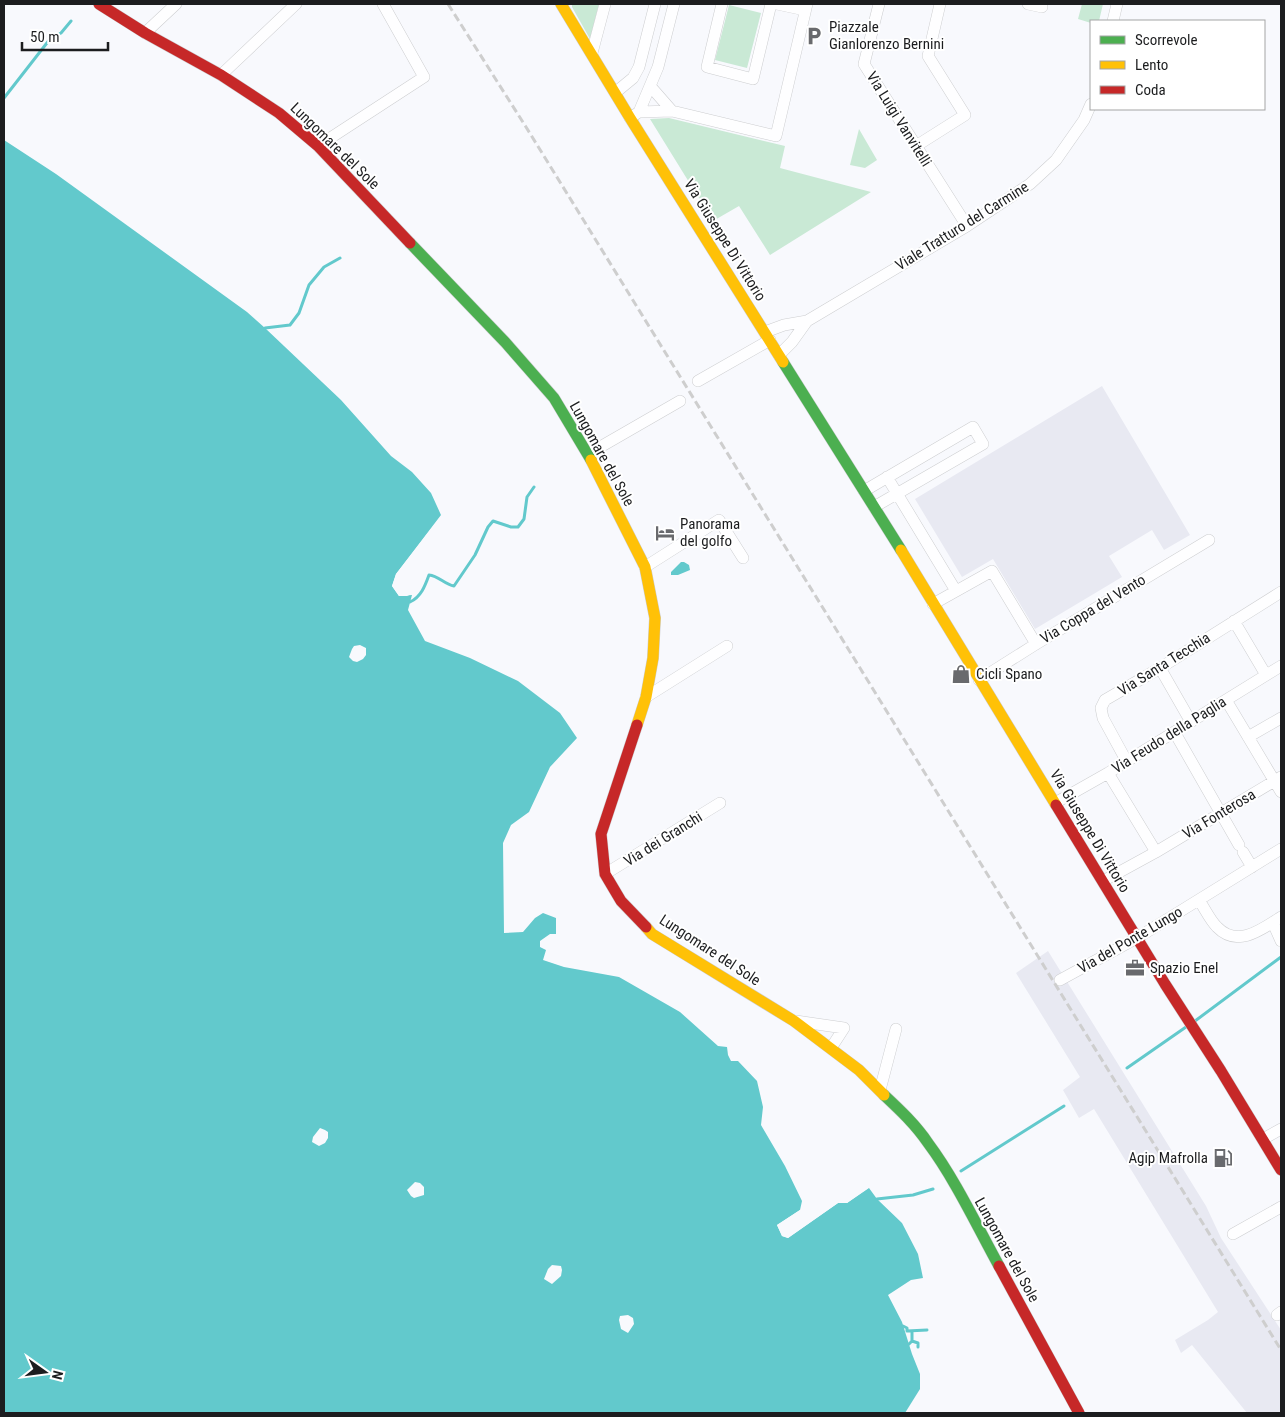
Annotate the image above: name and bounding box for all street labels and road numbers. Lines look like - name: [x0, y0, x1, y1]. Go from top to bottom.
- street label: Via Luigi Vanvitelli: [863, 68, 935, 170]
- street label: Lungomare del Sole: [287, 99, 383, 193]
- street label: Via Giuseppe Di Vittorio: [680, 176, 770, 304]
- street label: Viale Tratturo del Carmine: [892, 178, 1032, 274]
- street label: Lungomare del Sole: [566, 399, 638, 509]
- street label: Via Coppa del Vento: [1037, 571, 1149, 647]
- street label: Via Santa Tecchia: [1115, 628, 1213, 700]
- street label: Via Feudo della Paglia: [1109, 693, 1229, 777]
- street label: Via Giuseppe Di Vittorio: [1046, 766, 1134, 896]
- street label: Via Fonterosa: [1179, 785, 1259, 843]
- street label: Via dei Granchi: [620, 808, 706, 870]
- street label: Via del Ponte Lungo: [1074, 903, 1186, 977]
- street label: Lungomare del Sole: [656, 911, 764, 989]
- street label: Lungomare del Sole: [971, 1195, 1043, 1305]

